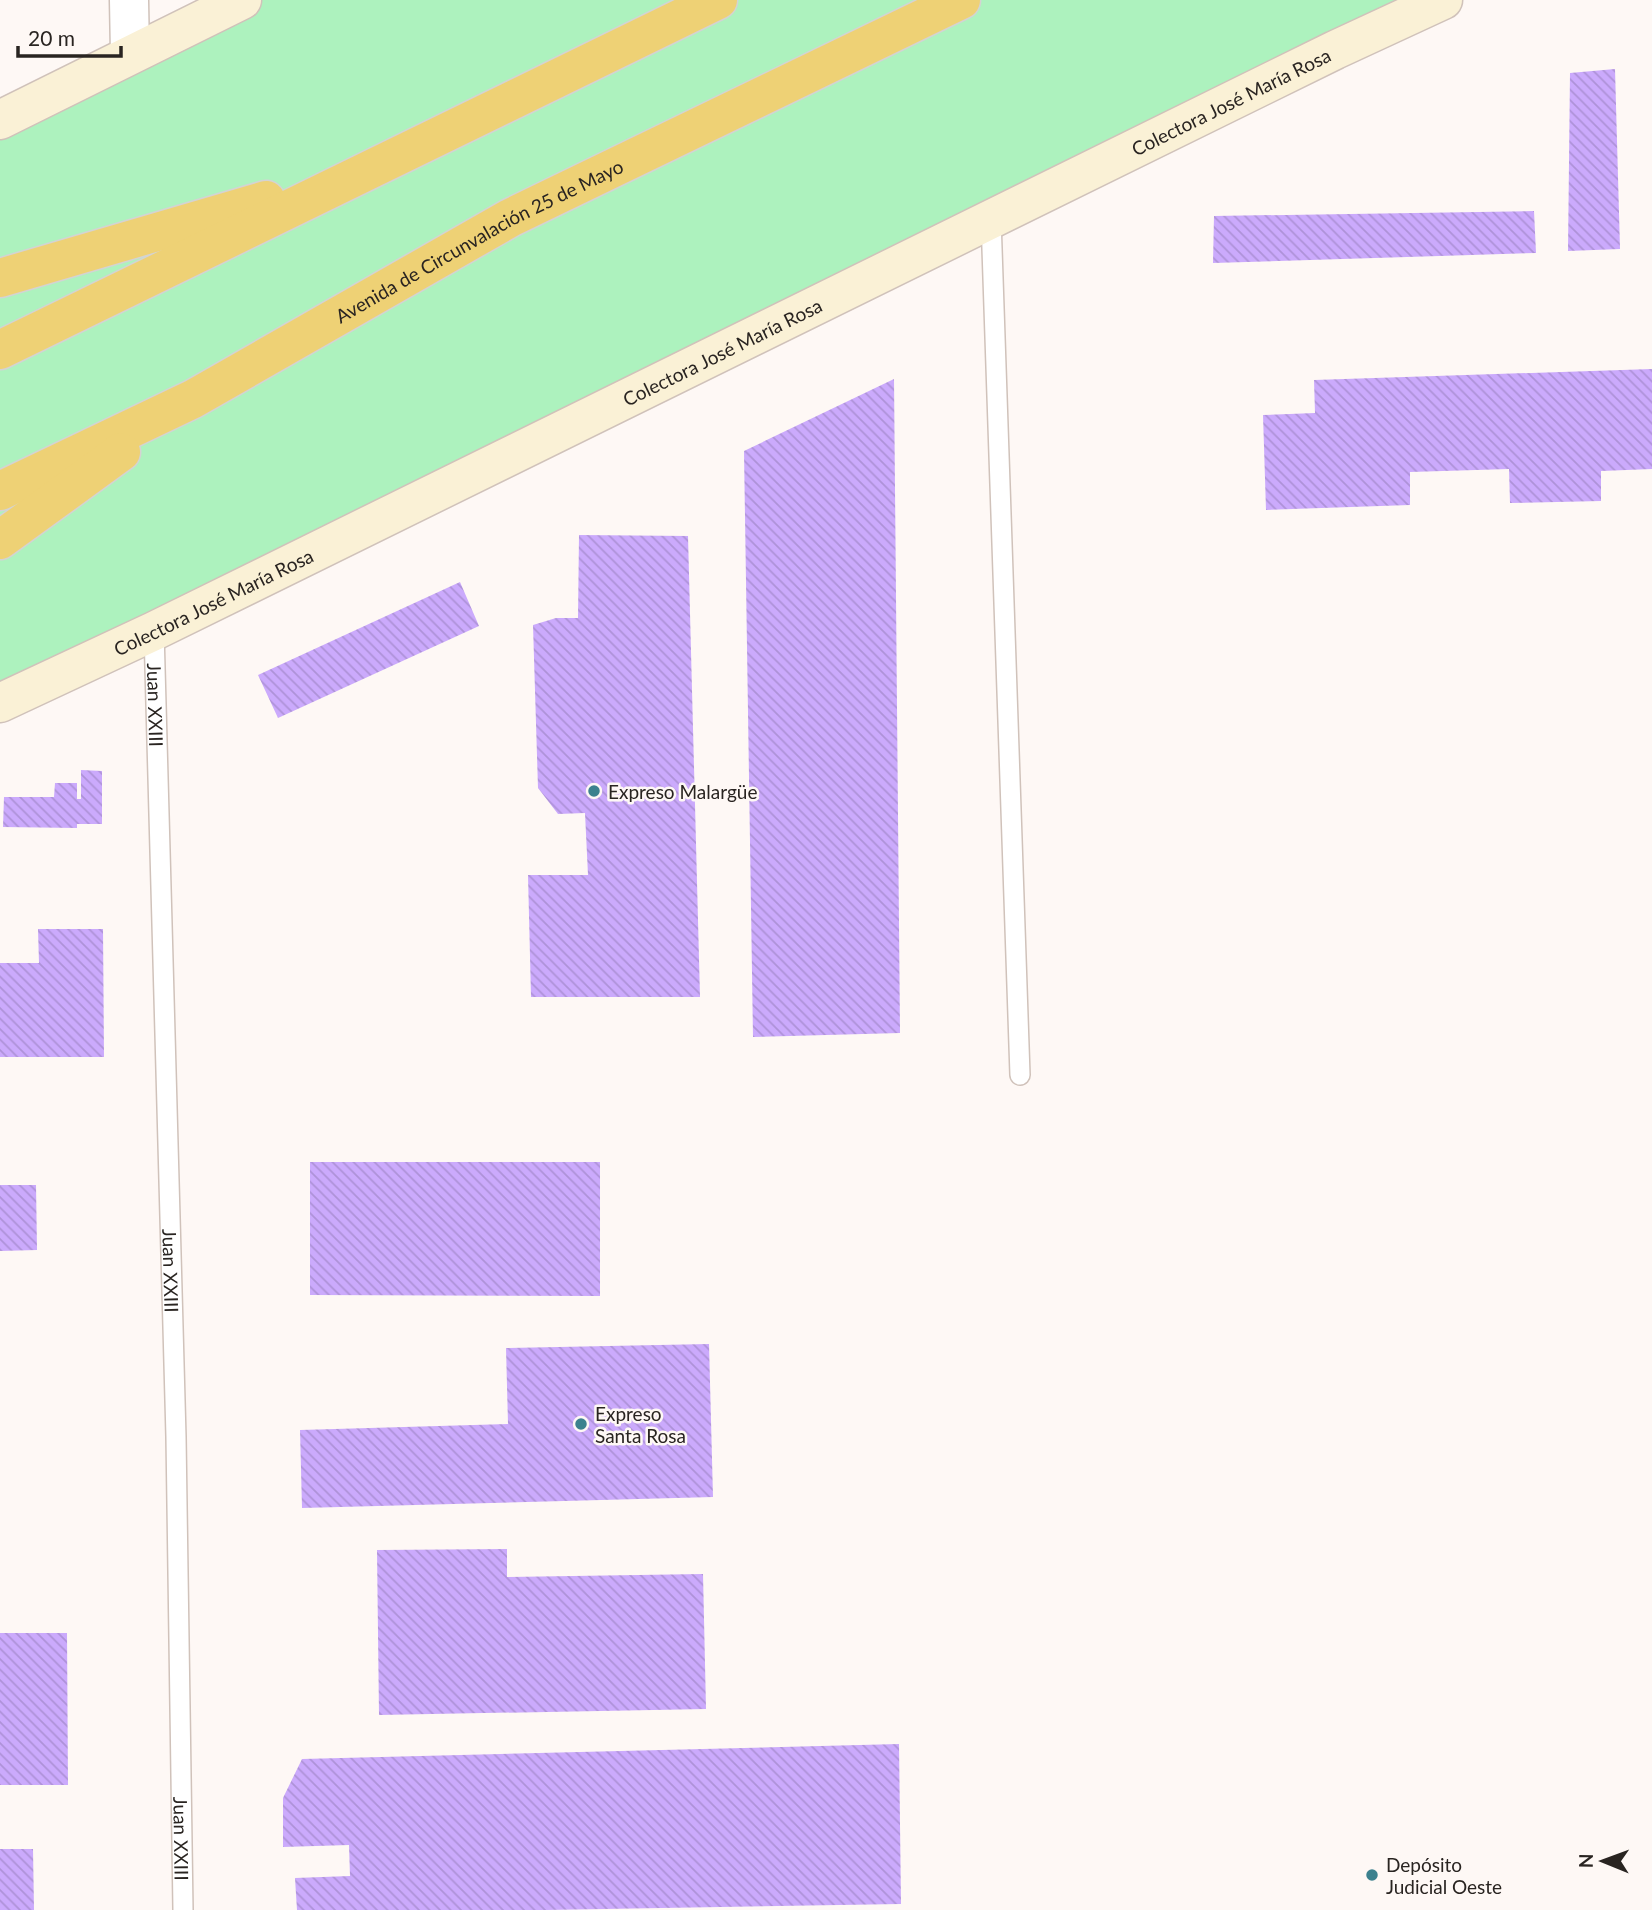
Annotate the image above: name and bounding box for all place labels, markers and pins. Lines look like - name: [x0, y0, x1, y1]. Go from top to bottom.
- place label: Expreso Malargüe: [608, 780, 757, 803]
- marker: Expreso Malargüe: [586, 783, 602, 799]
- place label: Expreso Santa Rosa: [595, 1402, 686, 1447]
- marker: Expreso Santa Rosa: [573, 1416, 589, 1432]
- place label: Depósito Judicial Oeste: [1386, 1853, 1502, 1898]
- marker: Depósito Judicial Oeste: [1364, 1867, 1380, 1883]

